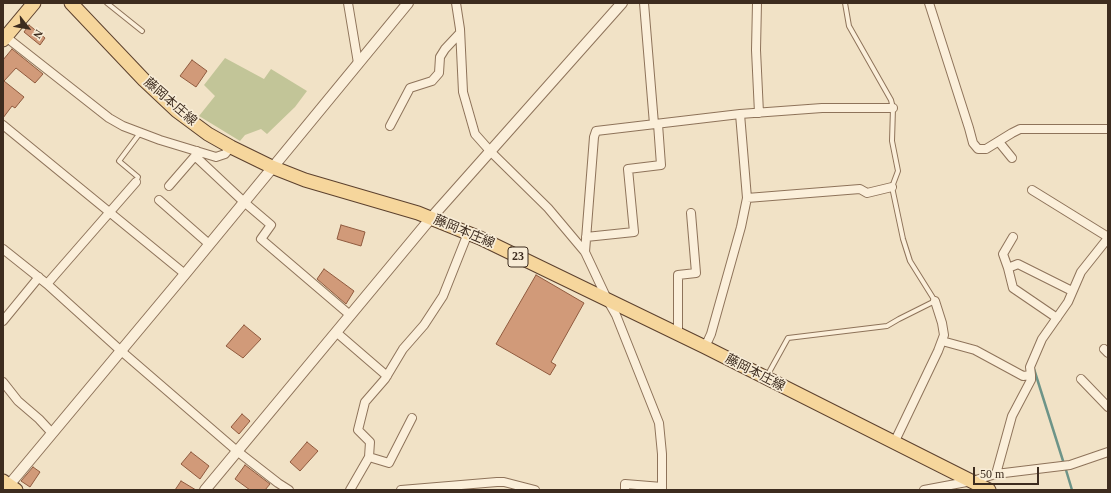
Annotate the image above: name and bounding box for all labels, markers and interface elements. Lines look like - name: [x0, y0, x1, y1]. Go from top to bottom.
- north arrow: [8, 8, 48, 48]
- text: N: [31, 28, 45, 41]
- street label: 藤岡本庄線: [140, 75, 200, 129]
- street label: 藤岡本庄線: [431, 212, 497, 252]
- road number: 23: [508, 247, 528, 267]
- street label: 藤岡本庄線: [723, 351, 787, 395]
- scale bar: [975, 459, 1041, 485]
- text: 50 m: [980, 467, 1004, 481]

